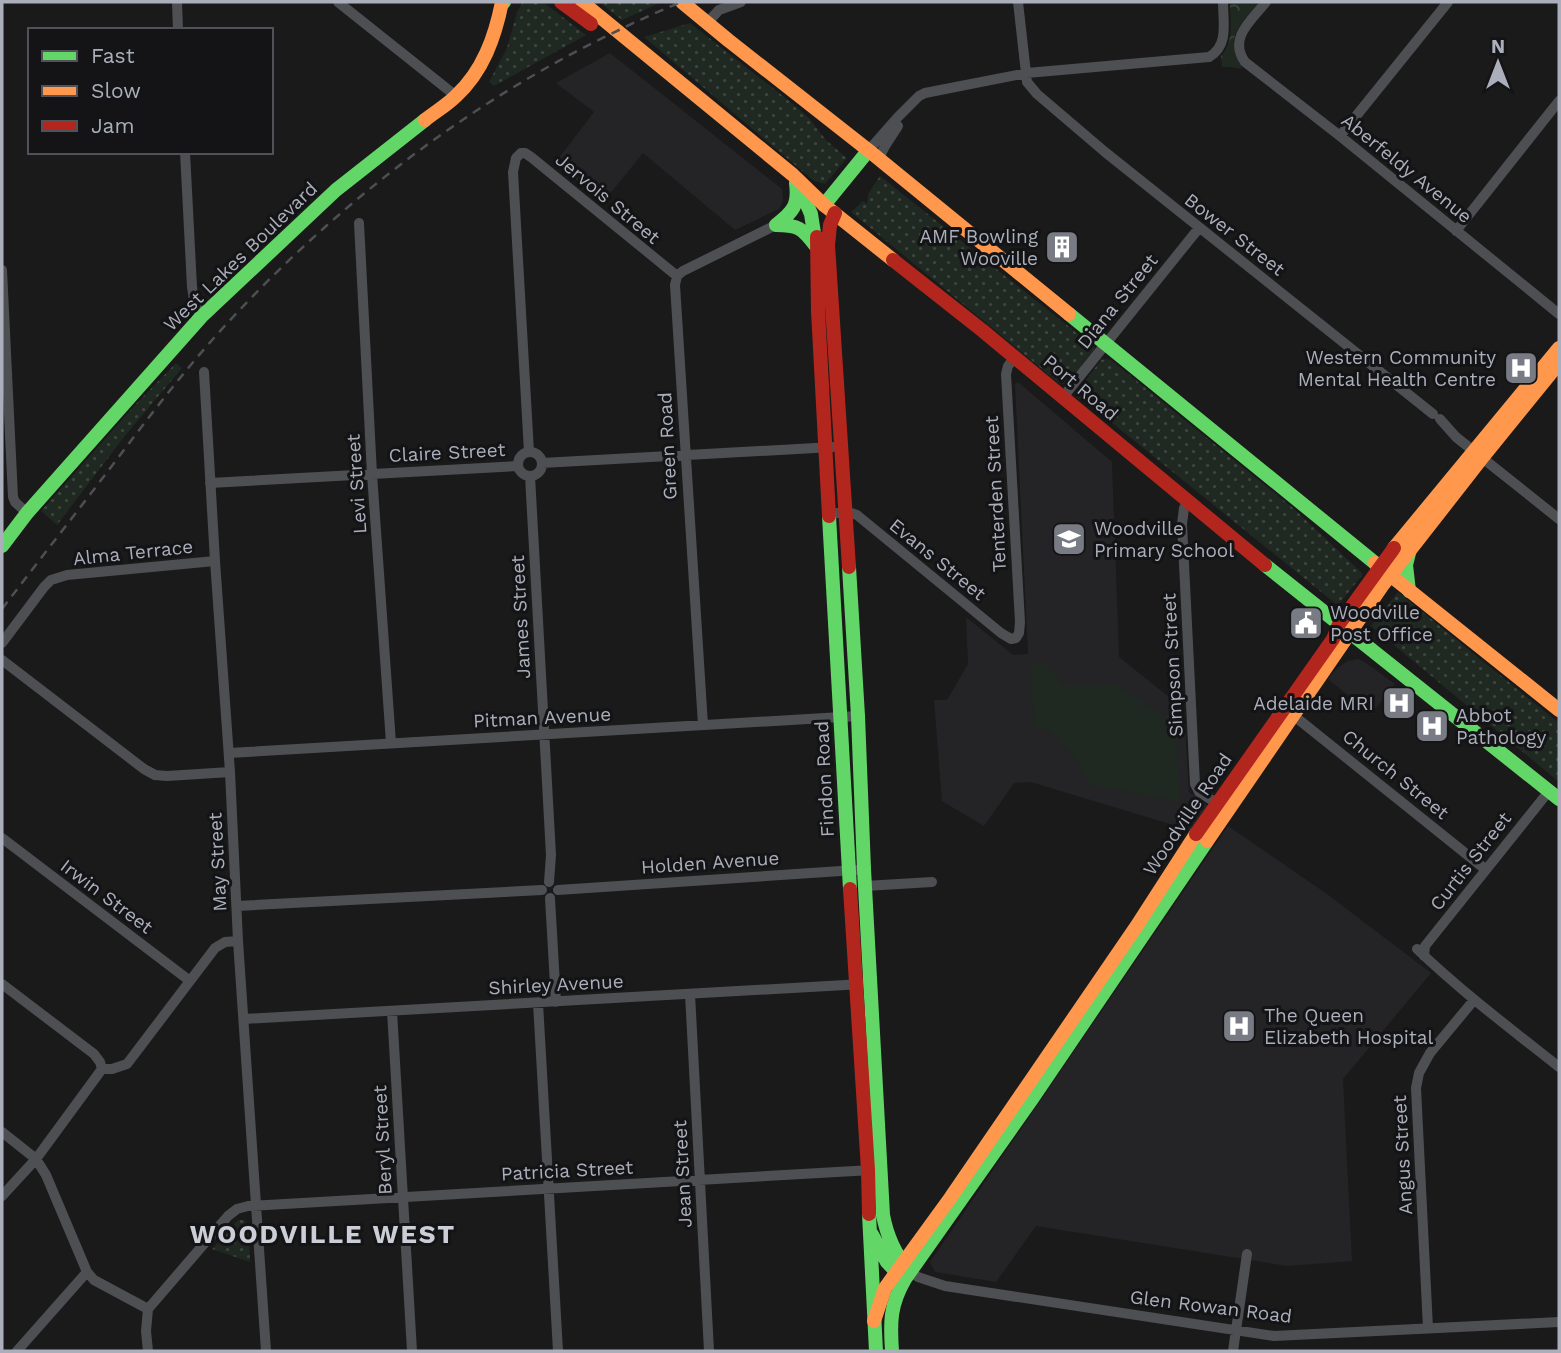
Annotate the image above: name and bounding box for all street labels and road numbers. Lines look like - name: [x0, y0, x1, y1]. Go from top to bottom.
- street label: Aberfeldy Avenue: [1337, 109, 1477, 228]
- street label: Jervois Street: [551, 148, 665, 249]
- street label: West Lakes Boulevard: [159, 177, 322, 336]
- street label: Bower Street: [1180, 188, 1289, 281]
- street label: Diana Street: [1072, 249, 1163, 353]
- street label: Port Road: [1038, 349, 1123, 425]
- street label: Green Road: [653, 392, 682, 500]
- street label: Tenterden Street: [980, 415, 1011, 573]
- street label: Levi Street: [342, 433, 371, 535]
- street label: Claire Street: [388, 438, 506, 467]
- street label: Evans Street: [885, 514, 991, 605]
- street label: Alma Terrace: [72, 535, 194, 570]
- street label: James Street: [506, 554, 535, 679]
- street label: Simpson Street: [1157, 592, 1188, 737]
- street label: Pitman Avenue: [472, 702, 612, 733]
- street label: Findon Road: [810, 720, 839, 838]
- street label: Church Street: [1338, 725, 1453, 824]
- street label: Woodville Road: [1138, 749, 1237, 880]
- street label: Curtis Street: [1425, 807, 1516, 915]
- street label: May Street: [203, 812, 232, 912]
- street label: Holden Avenue: [640, 846, 780, 879]
- street label: Irwin Street: [56, 854, 157, 939]
- street label: Shirley Avenue: [488, 969, 624, 1000]
- street label: Beryl Street: [368, 1085, 397, 1195]
- street label: Angus Street: [1388, 1095, 1417, 1215]
- street label: Jean Street: [668, 1120, 697, 1228]
- street label: Patricia Street: [500, 1156, 634, 1185]
- street label: Glen Rowan Road: [1129, 1285, 1293, 1328]

